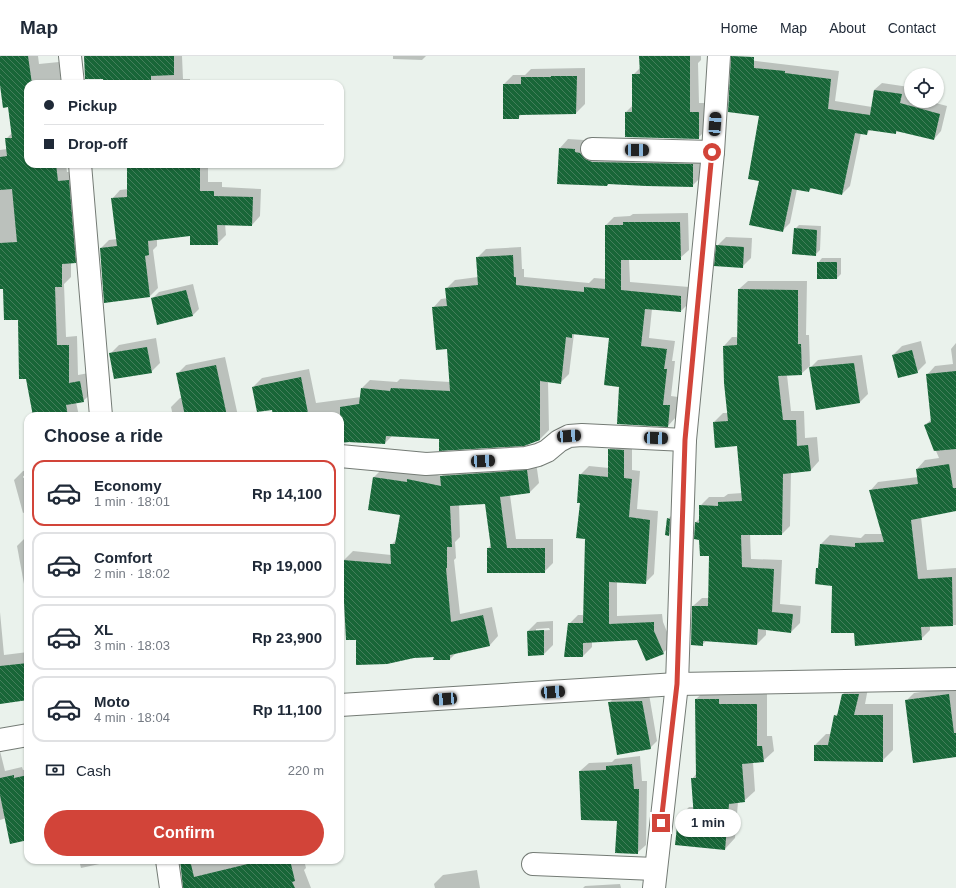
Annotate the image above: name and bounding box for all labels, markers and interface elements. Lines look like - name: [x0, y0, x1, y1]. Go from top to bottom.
- text: Map: [20, 17, 58, 38]
- text: Home: [721, 20, 758, 36]
- text: Map: [780, 20, 807, 36]
- text: About: [829, 20, 866, 36]
- text: Contact: [888, 20, 936, 36]
- map controls: [904, 68, 944, 108]
- button: locate: [904, 68, 944, 108]
- text: Pickup: [68, 97, 117, 114]
- car: [708, 112, 722, 136]
- text: Drop-off: [68, 135, 127, 152]
- route start: [703, 143, 721, 161]
- car: [625, 144, 649, 156]
- text: Choose a ride: [44, 426, 163, 446]
- car: [557, 429, 581, 443]
- car: [644, 432, 668, 444]
- car: [471, 454, 495, 468]
- icon: car: [46, 475, 82, 511]
- text: Economy: [94, 477, 162, 494]
- text: Rp 14,100: [252, 485, 322, 502]
- text: 1 min · 18:01: [94, 494, 170, 509]
- icon: car: [46, 547, 82, 583]
- text: Comfort: [94, 549, 152, 566]
- text: Rp 19,000: [252, 557, 322, 574]
- text: 2 min · 18:02: [94, 566, 170, 581]
- icon: car: [46, 619, 82, 655]
- text: XL: [94, 621, 113, 638]
- text: Rp 23,900: [252, 629, 322, 646]
- text: 3 min · 18:03: [94, 638, 170, 653]
- car: [541, 685, 565, 699]
- icon: car: [46, 691, 82, 727]
- car: [433, 692, 457, 706]
- text: Moto: [94, 693, 130, 710]
- text: Rp 11,100: [253, 701, 322, 718]
- text: 4 min · 18:04: [94, 710, 170, 725]
- icon: cash: [44, 759, 66, 781]
- text: Cash: [76, 762, 111, 779]
- text: 220 m: [288, 763, 324, 778]
- callout: 1 min: [675, 809, 741, 837]
- button: Confirm: [44, 810, 324, 856]
- route end: [652, 814, 670, 832]
- text: 1 min: [691, 815, 725, 830]

